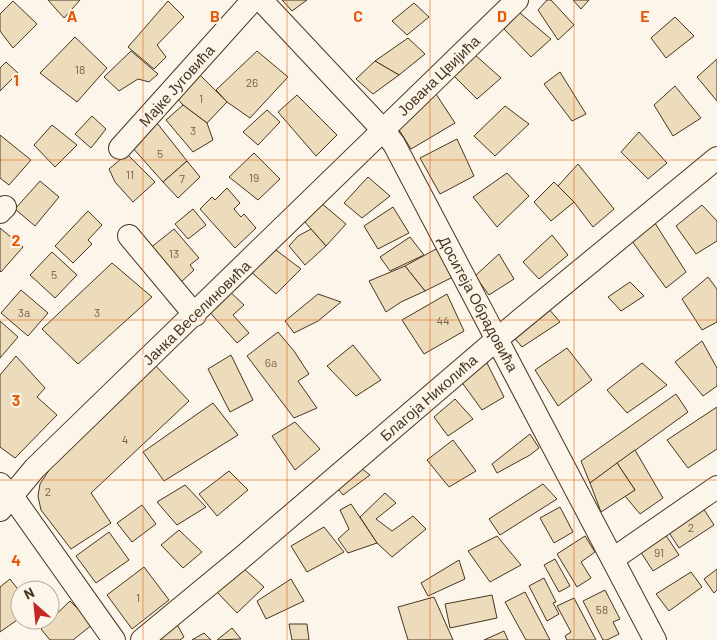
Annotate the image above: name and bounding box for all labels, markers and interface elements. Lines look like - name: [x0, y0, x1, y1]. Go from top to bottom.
- text: A: [67, 6, 78, 25]
- text: B: [210, 6, 220, 25]
- text: C: [353, 6, 363, 25]
- text: D: [497, 6, 507, 25]
- text: E: [640, 6, 650, 25]
- street label: Јована Цвијића: [393, 31, 484, 119]
- street label: Мајке Југовића: [135, 40, 218, 130]
- house number: 18: [75, 62, 85, 76]
- text: 1: [13, 70, 19, 89]
- house number: 26: [246, 75, 258, 89]
- house number: 1: [199, 91, 203, 105]
- house number: 3: [190, 123, 196, 137]
- house number: 5: [157, 146, 163, 160]
- house number: 11: [126, 167, 134, 181]
- house number: 19: [249, 170, 259, 184]
- house number: 7: [179, 171, 185, 185]
- text: 2: [12, 230, 21, 249]
- street label: Доситеја Обрадовића: [435, 232, 523, 375]
- house number: 13: [169, 246, 179, 260]
- street label: Јанка Веселиновића: [139, 256, 254, 368]
- house number: 5: [51, 267, 57, 281]
- house number: 3a: [18, 305, 30, 319]
- house number: 3: [94, 305, 100, 319]
- house number: 44: [436, 313, 450, 327]
- street label: Благоја Николића: [376, 350, 481, 444]
- house number: 6a: [265, 355, 277, 369]
- text: 3: [12, 390, 20, 409]
- house number: 4: [122, 432, 128, 446]
- house number: 2: [45, 484, 51, 498]
- house number: 2: [688, 520, 694, 534]
- house number: 91: [654, 545, 664, 559]
- text: 4: [11, 550, 21, 569]
- north arrow: [10, 580, 60, 630]
- text: N: [21, 583, 37, 603]
- house number: 1: [136, 590, 140, 604]
- house number: 58: [596, 602, 608, 616]

